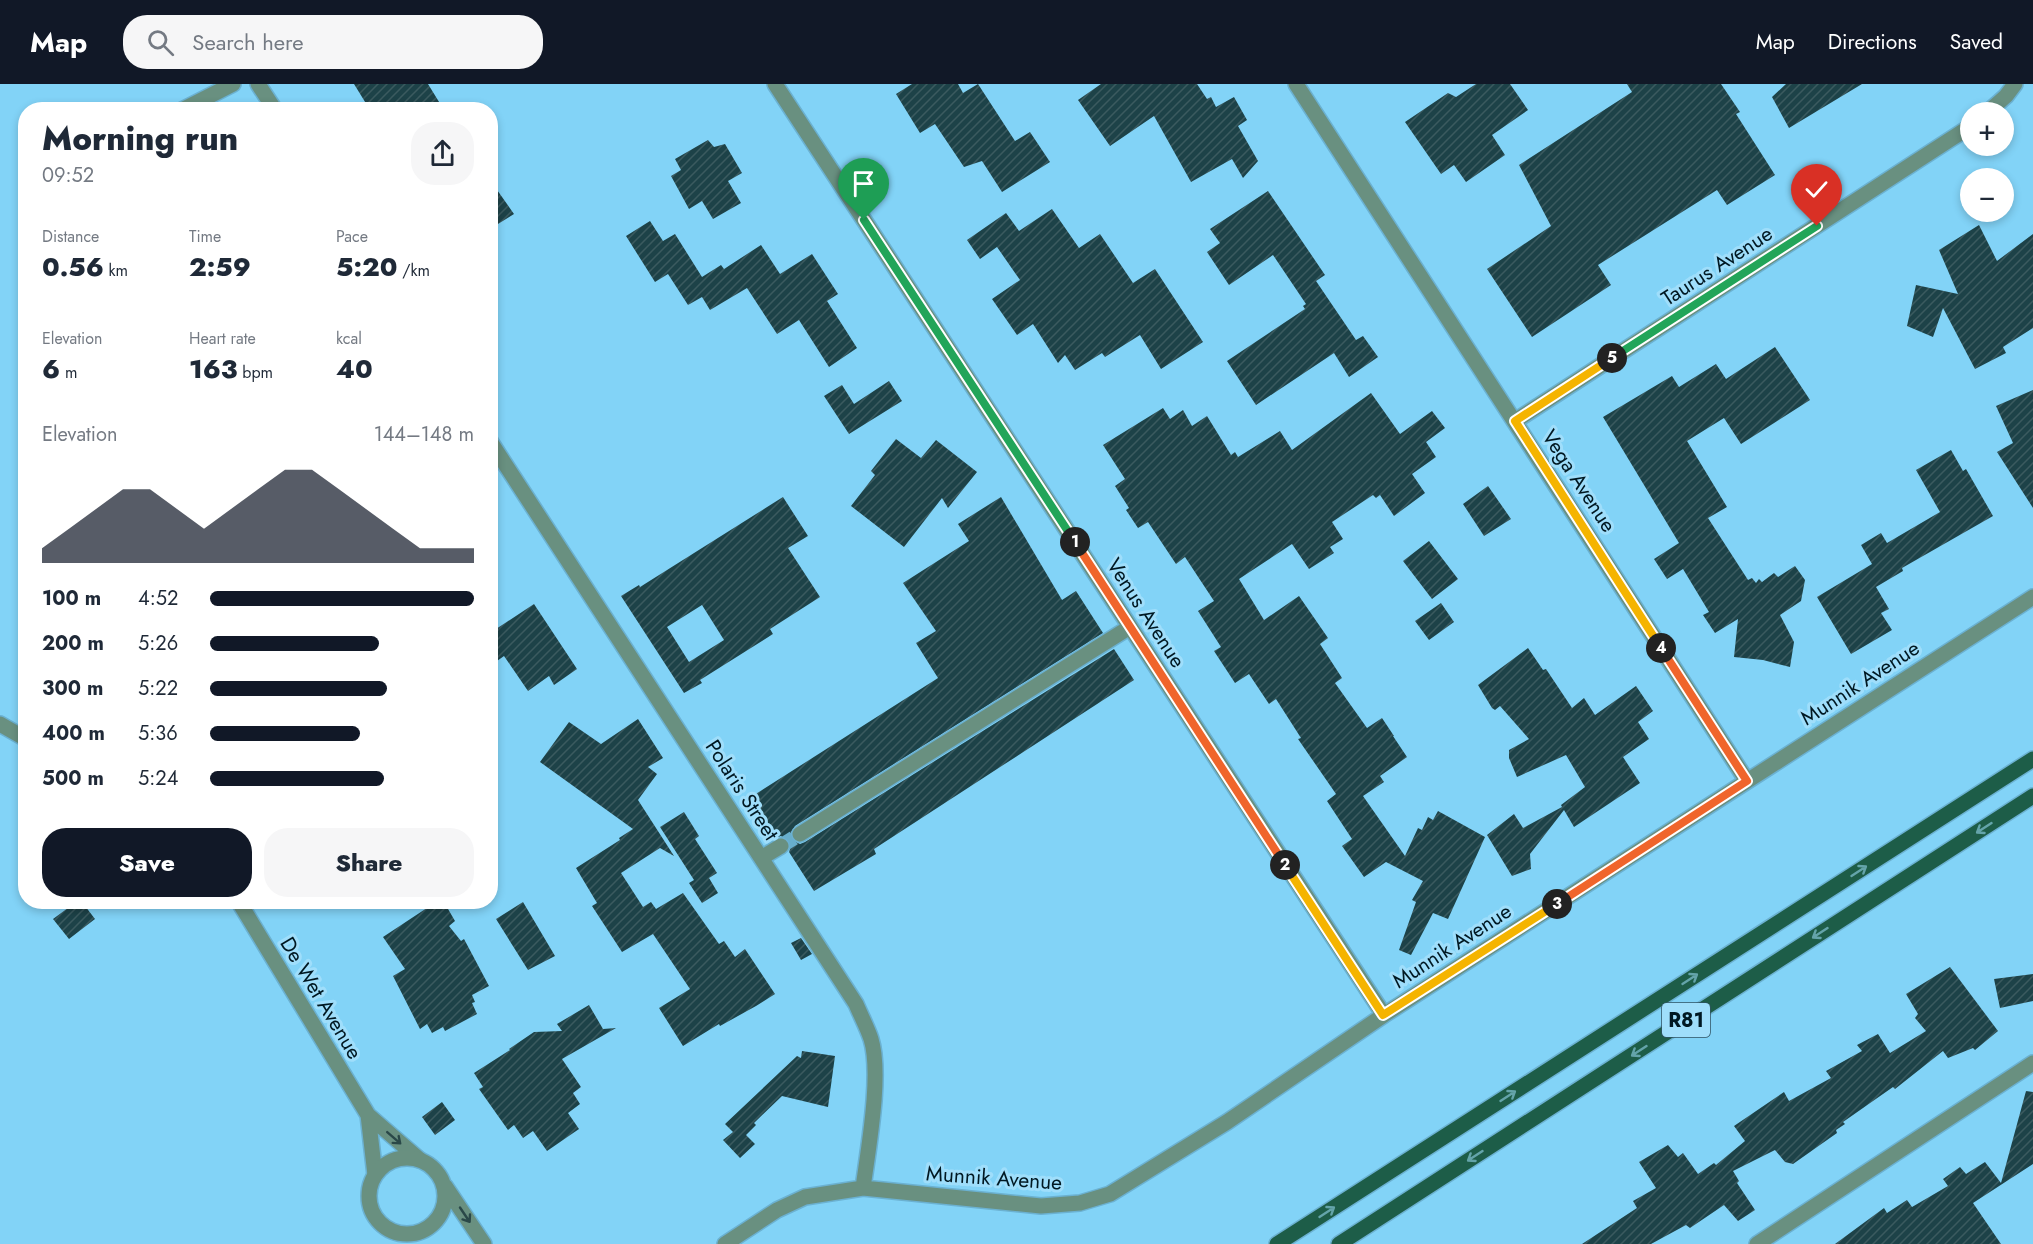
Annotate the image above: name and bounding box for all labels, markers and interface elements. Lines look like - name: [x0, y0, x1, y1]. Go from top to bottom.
- search box: [123, 15, 543, 69]
- text: Map: [30, 22, 87, 63]
- icon: search: [144, 26, 177, 59]
- text: Search here: [192, 26, 304, 58]
- text: Map: [1756, 27, 1795, 57]
- text: Directions: [1828, 27, 1917, 57]
- text: Saved: [1950, 27, 2003, 57]
- map controls: [1960, 102, 2014, 222]
- button: +: [1960, 102, 2014, 156]
- text: Morning run: [42, 115, 238, 162]
- button: share: [411, 122, 474, 185]
- pin: [838, 158, 889, 220]
- text: 09:52: [42, 161, 94, 190]
- pin: [1791, 164, 1842, 226]
- icon: arrive: [847, 167, 880, 200]
- button: −: [1960, 168, 2014, 222]
- icon: check: [1800, 173, 1833, 206]
- street label: Taurus Avenue: [1655, 219, 1779, 313]
- text: Distance: [42, 225, 99, 248]
- text: Time: [189, 225, 221, 248]
- text: Pace: [336, 225, 368, 248]
- text: 0.56: [42, 248, 104, 286]
- text: 2:59: [189, 248, 251, 286]
- text: 5:20: [336, 248, 397, 286]
- text: km: [104, 259, 128, 282]
- text: /km: [397, 259, 430, 282]
- text: Elevation: [42, 327, 102, 350]
- text: Heart rate: [189, 327, 256, 350]
- text: kcal: [336, 327, 362, 350]
- pin: 5: [1597, 343, 1627, 373]
- text: 5: [1607, 346, 1617, 369]
- text: 6: [42, 350, 60, 388]
- text: 163: [189, 350, 238, 388]
- text: 40: [336, 350, 373, 388]
- text: m: [60, 361, 77, 384]
- text: bpm: [238, 361, 273, 384]
- text: Elevation: [42, 420, 117, 449]
- text: 144–148 m: [374, 420, 474, 449]
- street label: Vega Avenue: [1535, 424, 1623, 538]
- pin: 1: [1060, 527, 1090, 557]
- text: 1: [1071, 530, 1079, 553]
- street label: Venus Avenue: [1099, 552, 1193, 674]
- text: 100 m: [42, 584, 101, 613]
- text: 4:52: [138, 584, 178, 613]
- text: 200 m: [42, 629, 104, 658]
- text: 5:26: [138, 629, 178, 658]
- pin: 4: [1646, 633, 1676, 663]
- street label: Munnik Avenue: [1795, 633, 1926, 733]
- text: 4: [1655, 636, 1667, 659]
- text: 300 m: [42, 674, 103, 703]
- text: 5:22: [138, 674, 178, 703]
- text: 400 m: [42, 719, 105, 748]
- text: 5:36: [138, 719, 178, 748]
- street label: Polaris Street: [698, 734, 786, 846]
- text: 500 m: [42, 764, 104, 793]
- text: 5:24: [138, 764, 178, 793]
- one-way arrow: [1976, 822, 1993, 834]
- button: Save: [42, 828, 252, 897]
- button: Share: [264, 828, 474, 897]
- pin: 2: [1270, 850, 1300, 880]
- text: 2: [1280, 853, 1290, 876]
- one-way arrow: [1850, 864, 1867, 876]
- pin: 3: [1542, 889, 1572, 919]
- text: 3: [1552, 892, 1562, 915]
- street label: Munnik Avenue: [1387, 896, 1518, 996]
- one-way arrow: [1812, 928, 1829, 940]
- street label: De Wet Avenue: [273, 931, 370, 1065]
- one-way arrow: [1681, 973, 1698, 985]
- road number: R81: [1662, 1003, 1710, 1037]
- one-way arrow: [1630, 1044, 1647, 1057]
- one-way arrow: [1500, 1089, 1517, 1102]
- one-way arrow: [386, 1131, 402, 1144]
- one-way arrow: [1467, 1151, 1484, 1163]
- street label: Munnik Avenue: [925, 1158, 1063, 1198]
- one-way arrow: [459, 1206, 471, 1223]
- one-way arrow: [1318, 1206, 1335, 1219]

